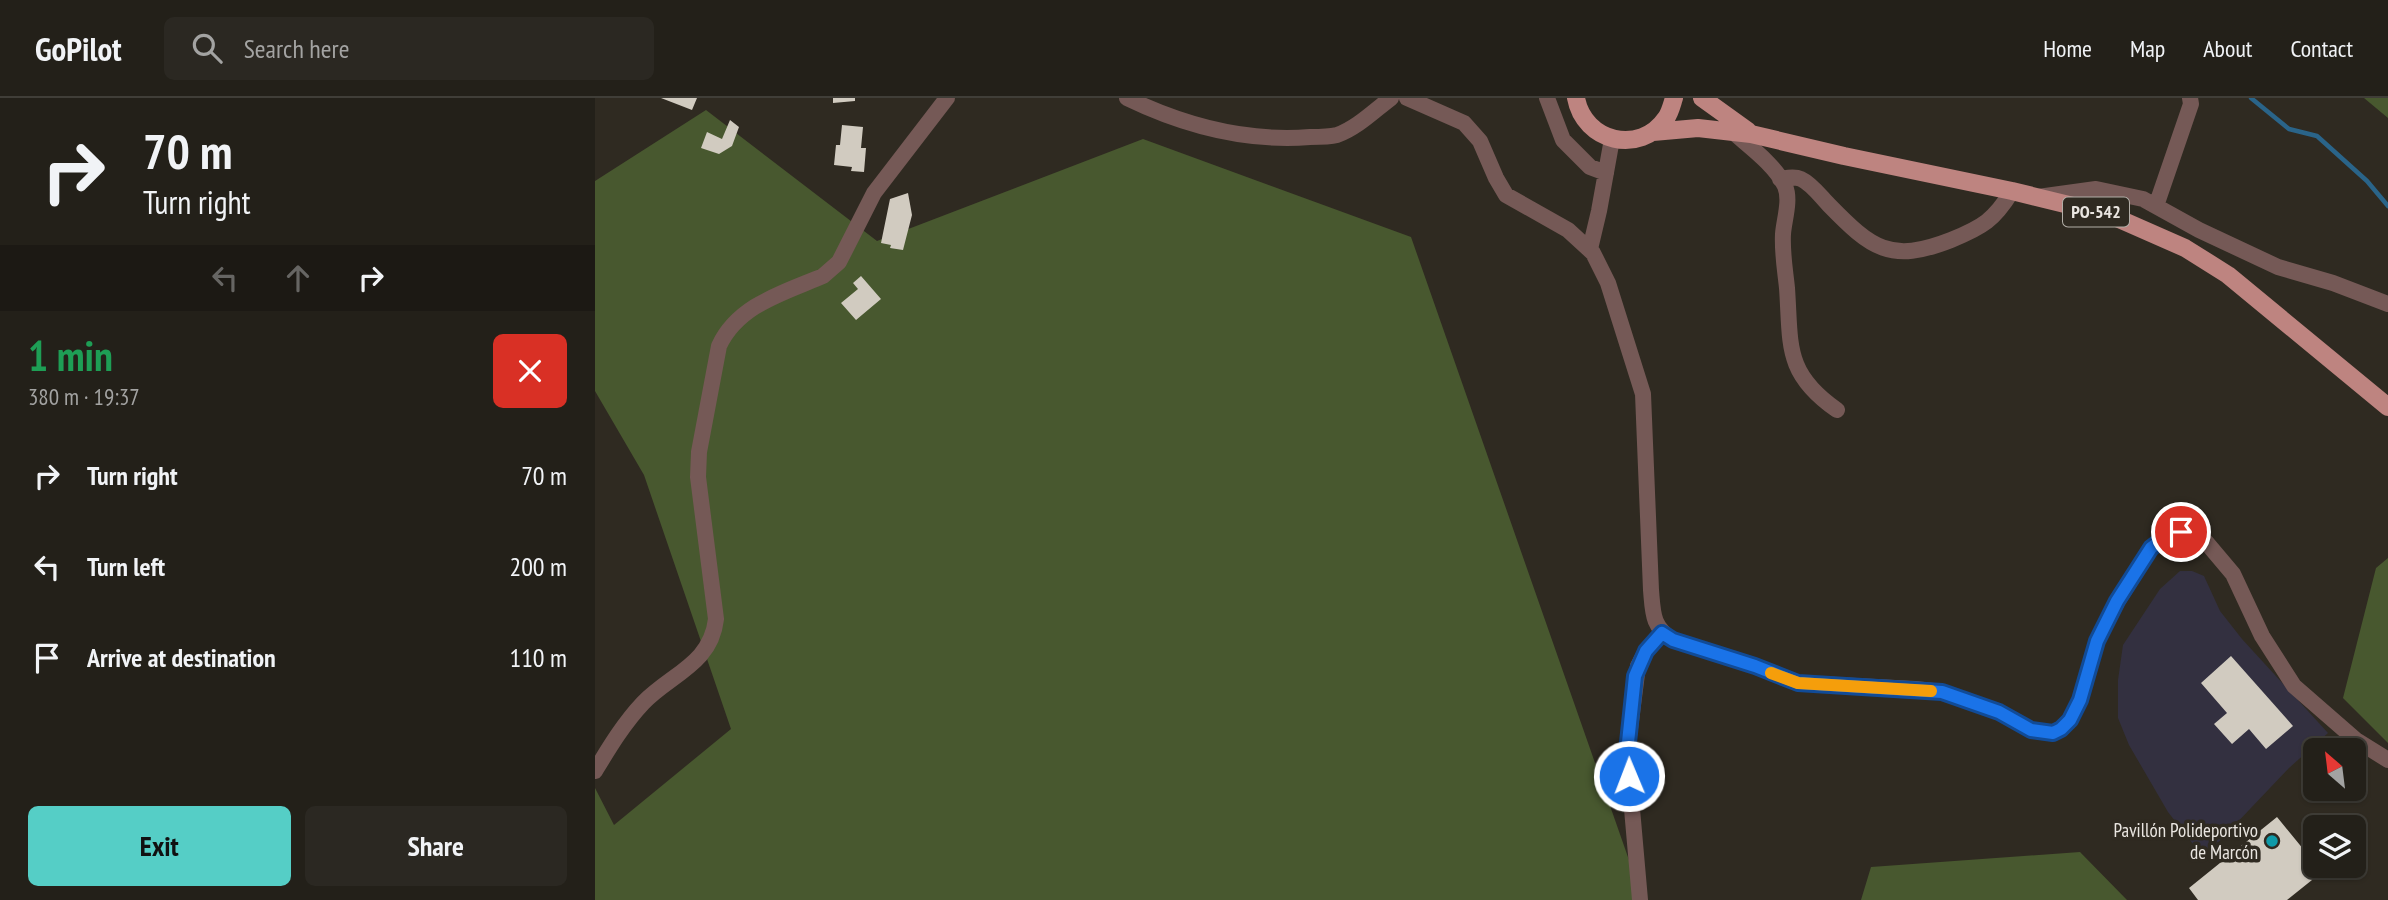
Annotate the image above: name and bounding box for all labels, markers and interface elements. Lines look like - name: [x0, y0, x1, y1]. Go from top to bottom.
- search box: [164, 17, 654, 80]
- text: GoPilot: [35, 27, 122, 70]
- icon: search: [188, 29, 226, 67]
- text: Search here: [244, 32, 349, 65]
- text: Home: [2043, 33, 2092, 64]
- text: Map: [2130, 33, 2165, 64]
- text: About: [2203, 33, 2252, 64]
- text: Contact: [2290, 33, 2353, 64]
- text: 70 m: [143, 119, 232, 183]
- icon: right: [28, 126, 119, 217]
- text: Turn right: [143, 181, 251, 223]
- road number: PO-542: [2063, 198, 2129, 226]
- icon: left: [206, 259, 244, 297]
- icon: ahead: [279, 259, 317, 297]
- icon: right: [352, 259, 390, 297]
- text: 1 min: [28, 328, 113, 383]
- button: close: [493, 334, 567, 408]
- text: 380 m · 19:37: [28, 382, 140, 411]
- icon: right: [28, 457, 66, 495]
- text: Turn right: [87, 459, 178, 492]
- text: 70 m: [521, 459, 567, 492]
- pin: [2151, 502, 2211, 562]
- icon: arrive: [2162, 513, 2200, 551]
- icon: left: [28, 548, 66, 586]
- text: Turn left: [87, 550, 165, 583]
- text: 200 m: [509, 550, 567, 583]
- icon: arrive: [28, 639, 66, 677]
- text: Arrive at destination: [87, 641, 276, 674]
- text: 110 m: [509, 641, 567, 674]
- north arrow: [2303, 738, 2366, 802]
- map controls: [2303, 738, 2366, 878]
- position arrow: [1592, 739, 1666, 813]
- button: Exit: [28, 806, 291, 886]
- button: Share: [305, 806, 567, 886]
- button: layers: [2303, 815, 2366, 878]
- place label: Pavillón Polideportivo de Marcón: [2114, 818, 2258, 864]
- marker: Pavillón Polideportivo de Marcón: [2264, 833, 2280, 849]

